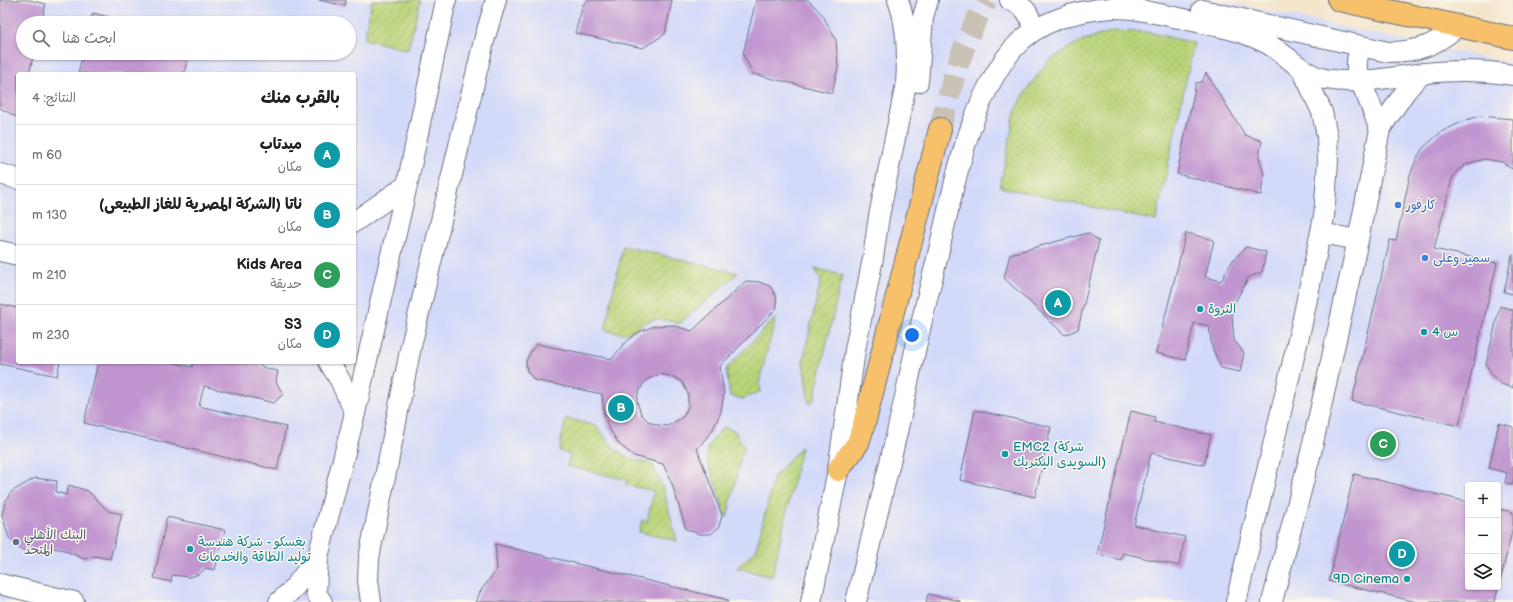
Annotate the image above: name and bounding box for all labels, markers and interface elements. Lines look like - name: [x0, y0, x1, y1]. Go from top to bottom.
- search box: [16, 16, 356, 60]
- icon: search: [30, 27, 52, 49]
- text: ابحث هنا: [62, 29, 116, 48]
- text: بالقرب منك: [261, 88, 340, 108]
- text: النتائج: 4: [32, 90, 76, 106]
- text: ميدتاب: [260, 135, 302, 154]
- text: 60 m: [32, 147, 62, 163]
- text: A: [323, 147, 331, 163]
- text: مكان: [278, 159, 302, 175]
- text: ناتا (الشركة المصرية للغاز الطبيعى): [99, 195, 302, 214]
- place label: كارفور: [1405, 197, 1436, 213]
- marker: كارفور: [1393, 200, 1403, 210]
- text: 130 m: [32, 207, 67, 223]
- text: B: [322, 207, 332, 223]
- text: مكان: [278, 219, 302, 235]
- place label: سمير وعلى: [1433, 250, 1490, 267]
- marker: سمير وعلى: [1420, 253, 1430, 263]
- text: Kids Area: [236, 255, 302, 274]
- text: 210 m: [32, 267, 66, 283]
- text: C: [322, 267, 332, 283]
- text: حديقة: [270, 276, 302, 292]
- pin: A: [1045, 288, 1071, 318]
- place label: الثروة: [1208, 301, 1236, 317]
- marker: الثروة: [1195, 304, 1205, 314]
- text: S3: [284, 315, 302, 334]
- place label: س 4: [1432, 324, 1458, 340]
- your location: [902, 325, 922, 345]
- text: 230 m: [32, 327, 69, 343]
- text: D: [322, 327, 332, 343]
- marker: س 4: [1419, 327, 1429, 337]
- text: مكان: [278, 336, 302, 352]
- pin: B: [608, 393, 634, 423]
- pin: C: [1370, 429, 1396, 459]
- place label: EMC2 (شركة السويدى اليكتريك): [1013, 439, 1106, 470]
- marker: EMC2 (شركة السويدى اليكتريك): [1000, 449, 1010, 459]
- map controls: [1465, 482, 1501, 590]
- button: +: [1465, 482, 1501, 518]
- button: −: [1465, 518, 1501, 554]
- place label: البنك الأهلي المتحد: [24, 526, 86, 558]
- place label: بغسكو - شركة هندسة توليد الطاقة والخدمات: [198, 534, 311, 565]
- marker: البنك الأهلي المتحد: [11, 537, 21, 547]
- pin: D: [1389, 539, 1415, 569]
- marker: بغسكو - شركة هندسة توليد الطاقة والخدمات: [185, 544, 195, 554]
- button: layers: [1465, 554, 1501, 590]
- place label: 9D Cinema: [1333, 571, 1399, 587]
- marker: 9D Cinema: [1402, 574, 1412, 584]

